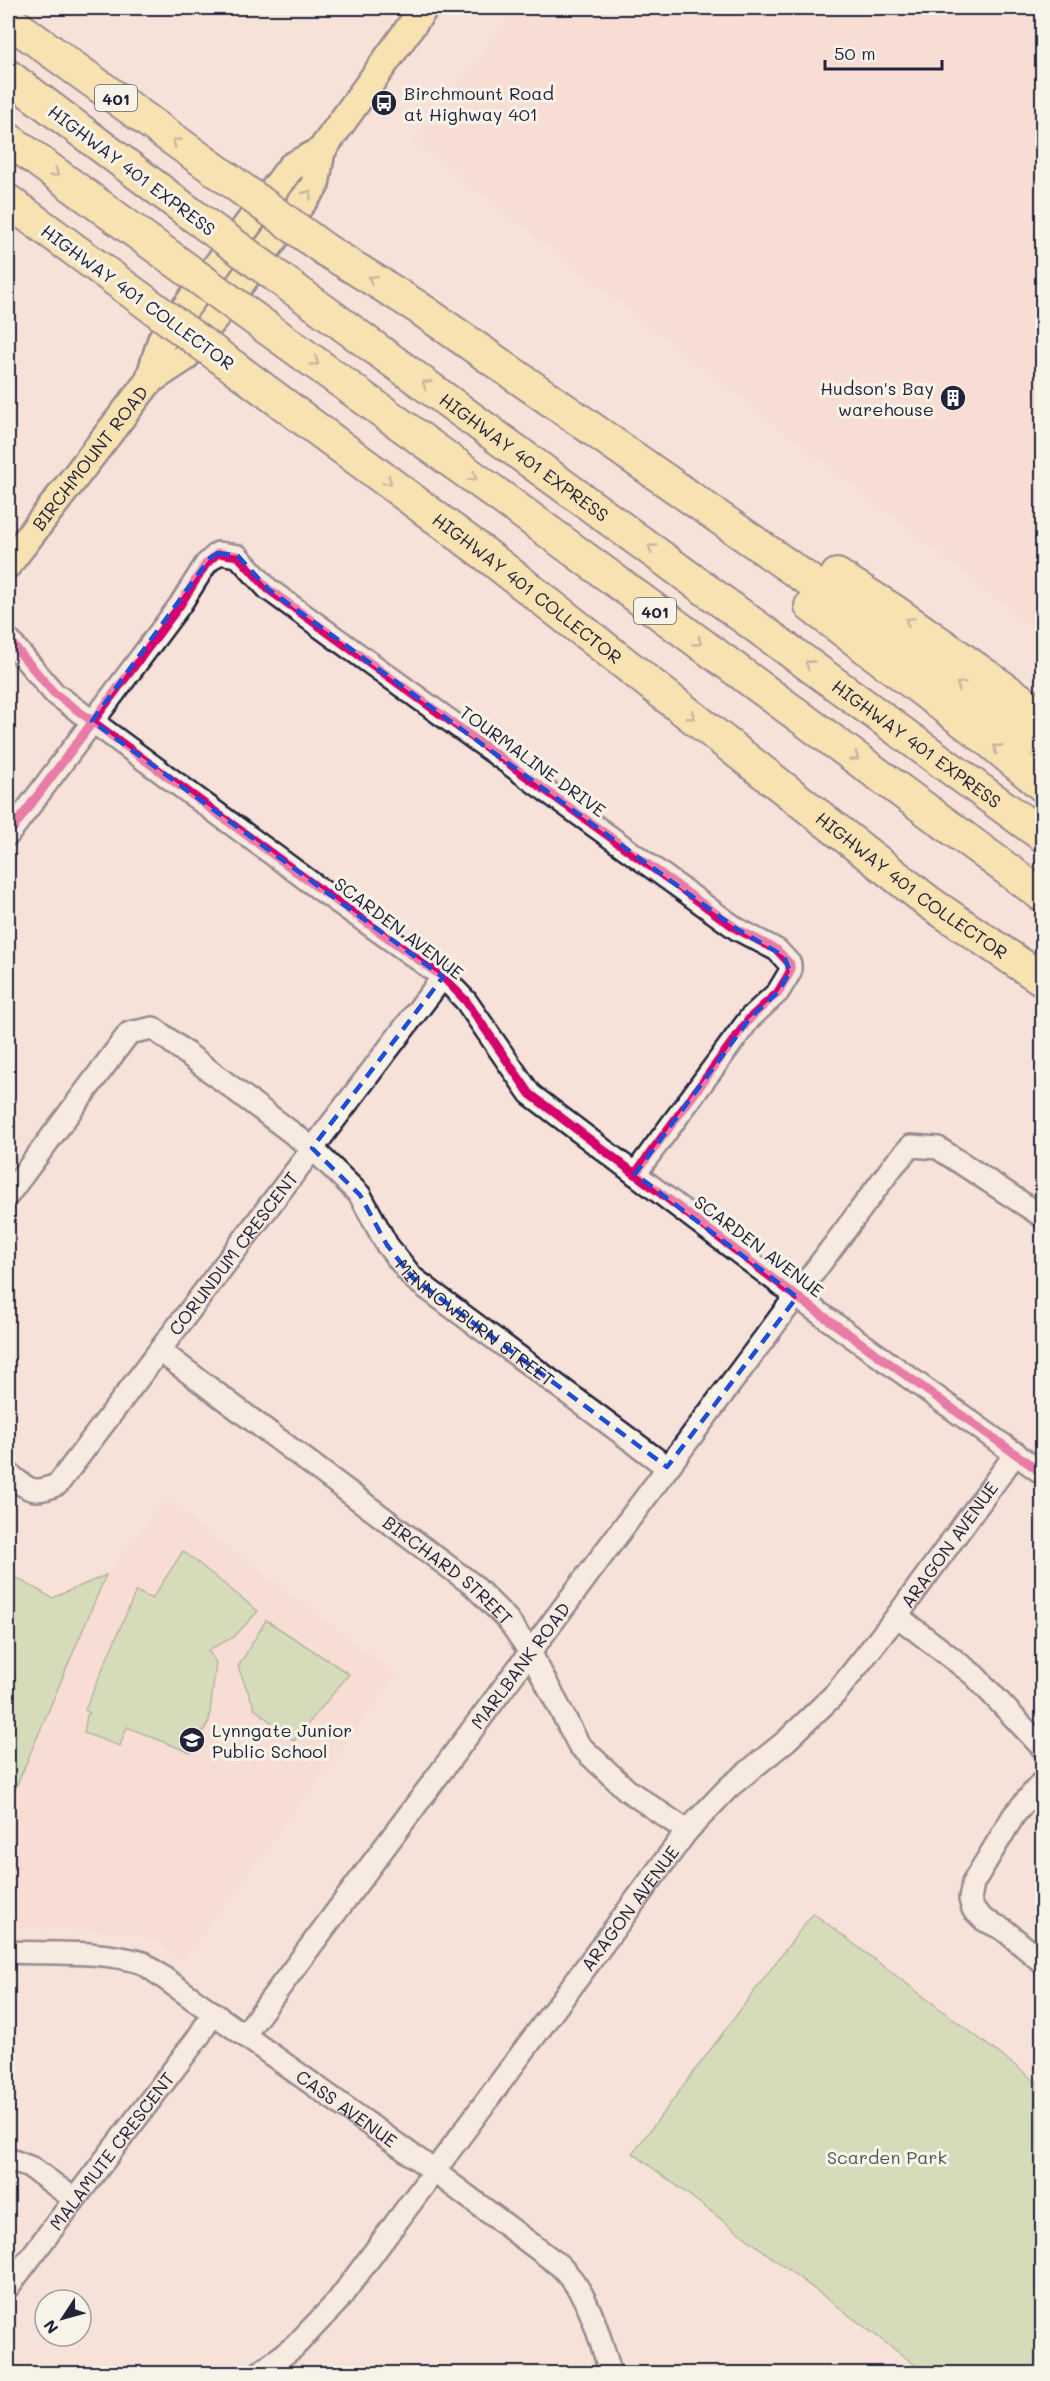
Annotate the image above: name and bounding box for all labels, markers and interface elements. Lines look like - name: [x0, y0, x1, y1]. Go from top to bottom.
- scale bar: [825, 33, 942, 71]
- text: 50 m: [834, 41, 876, 65]
- place label: Birchmount Road at Highway 401: [404, 81, 554, 126]
- road number: 401: [95, 85, 137, 111]
- bus stop icon: Birchmount Road at Highway 401: [369, 88, 399, 118]
- street label: HIGHWAY 401 EXPRESS: [43, 99, 221, 241]
- one-way arrow: [172, 138, 183, 149]
- one-way arrow: [48, 166, 59, 177]
- one-way arrow: [300, 190, 311, 201]
- street label: HIGHWAY 401 COLLECTOR: [37, 219, 239, 375]
- one-way arrow: [367, 275, 378, 286]
- one-way arrow: [308, 355, 319, 366]
- place label: Hudson's Bay warehouse: [820, 376, 934, 421]
- one-way arrow: [422, 380, 433, 391]
- street label: BIRCHMOUNT ROAD: [26, 381, 153, 535]
- building icon: Hudson's Bay warehouse: [938, 383, 968, 413]
- street label: HIGHWAY 401 EXPRESS: [435, 387, 614, 527]
- one-way arrow: [466, 469, 477, 480]
- one-way arrow: [381, 474, 392, 485]
- street label: HIGHWAY 401 COLLECTOR: [428, 507, 627, 669]
- one-way arrow: [647, 545, 658, 556]
- road number: 401: [634, 598, 676, 624]
- one-way arrow: [904, 617, 915, 628]
- one-way arrow: [691, 635, 702, 646]
- one-way arrow: [805, 660, 816, 671]
- street label: HIGHWAY 401 EXPRESS: [827, 674, 1006, 813]
- one-way arrow: [956, 681, 967, 692]
- street label: TOURMALINE DRIVE: [455, 700, 611, 822]
- one-way arrow: [685, 709, 696, 720]
- one-way arrow: [993, 745, 1004, 756]
- one-way arrow: [848, 750, 859, 761]
- street label: HIGHWAY 401 COLLECTOR: [811, 806, 1012, 964]
- street label: SCARDEN AVENUE: [330, 871, 468, 985]
- street label: CORUNDUM CRESCENT: [163, 1166, 303, 1340]
- street label: SCARDEN AVENUE: [690, 1189, 828, 1303]
- street label: MINNOWBURN STREET: [390, 1254, 559, 1391]
- street label: ARAGON AVENUE: [895, 1477, 1003, 1612]
- street label: BIRCHARD STREET: [378, 1510, 518, 1630]
- street label: MARLBANK ROAD: [465, 1597, 575, 1734]
- place label: Lynngate Junior Public School: [212, 1718, 352, 1763]
- school or university icon: Lynngate Junior Public School: [177, 1725, 207, 1755]
- street label: ARAGON AVENUE: [575, 1841, 684, 1976]
- street label: CASS AVENUE: [291, 2064, 402, 2153]
- street label: MALAMUTE CRESCENT: [44, 2067, 179, 2235]
- park label: Scarden Park: [827, 2145, 947, 2169]
- north arrow: [33, 2288, 93, 2348]
- text: N: [38, 2316, 63, 2338]

